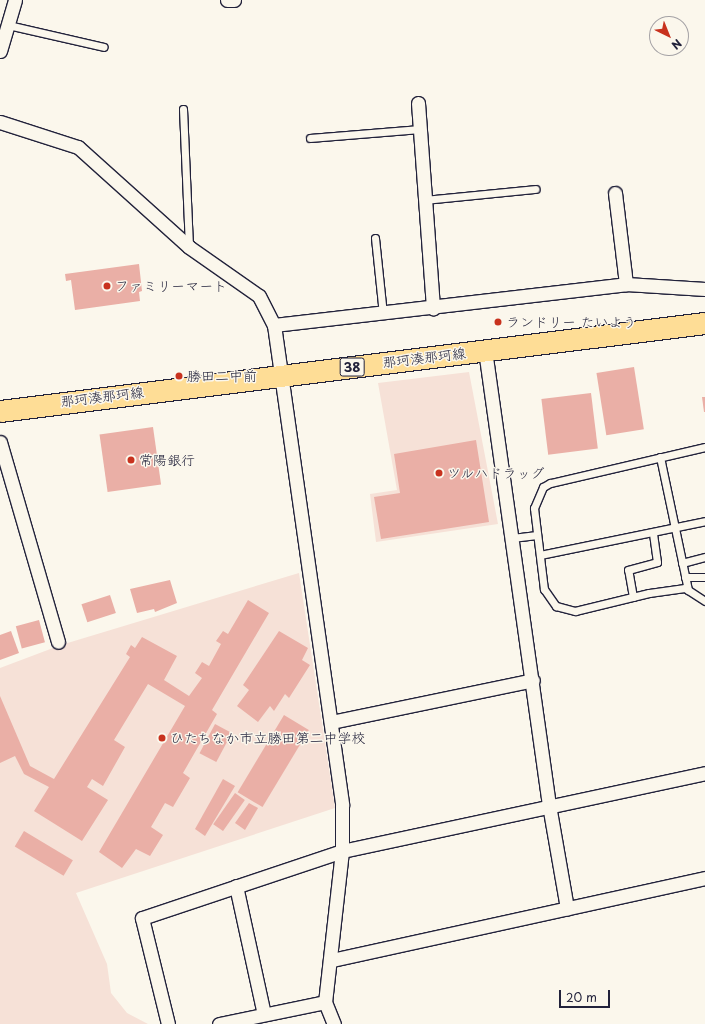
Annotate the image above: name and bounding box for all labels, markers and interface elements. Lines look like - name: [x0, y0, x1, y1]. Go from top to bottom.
- north arrow: [649, 16, 689, 56]
- text: N: [668, 35, 686, 54]
- place label: ファミリーマート: [115, 278, 227, 294]
- marker: ファミリーマート: [102, 281, 112, 291]
- place label: ランドリー たいよう: [506, 314, 637, 330]
- marker: ランドリー たいよう: [493, 317, 503, 327]
- street label: 那珂湊那珂線: [381, 345, 467, 371]
- road number: 38: [339, 356, 365, 378]
- place label: 勝田二中前: [187, 368, 257, 384]
- marker: 勝田二中前: [174, 371, 184, 381]
- street label: 那珂湊那珂線: [59, 384, 145, 410]
- place label: 常陽銀行: [139, 452, 195, 468]
- marker: 常陽銀行: [126, 455, 136, 465]
- place label: ツルハドラッグ: [447, 465, 545, 481]
- marker: ツルハドラッグ: [434, 468, 444, 478]
- place label: ひたちなか市立勝田第二中学校: [170, 730, 366, 746]
- marker: ひたちなか市立勝田第二中学校: [157, 733, 167, 743]
- scale bar: [561, 982, 612, 1008]
- text: 20 m: [566, 988, 597, 1006]

